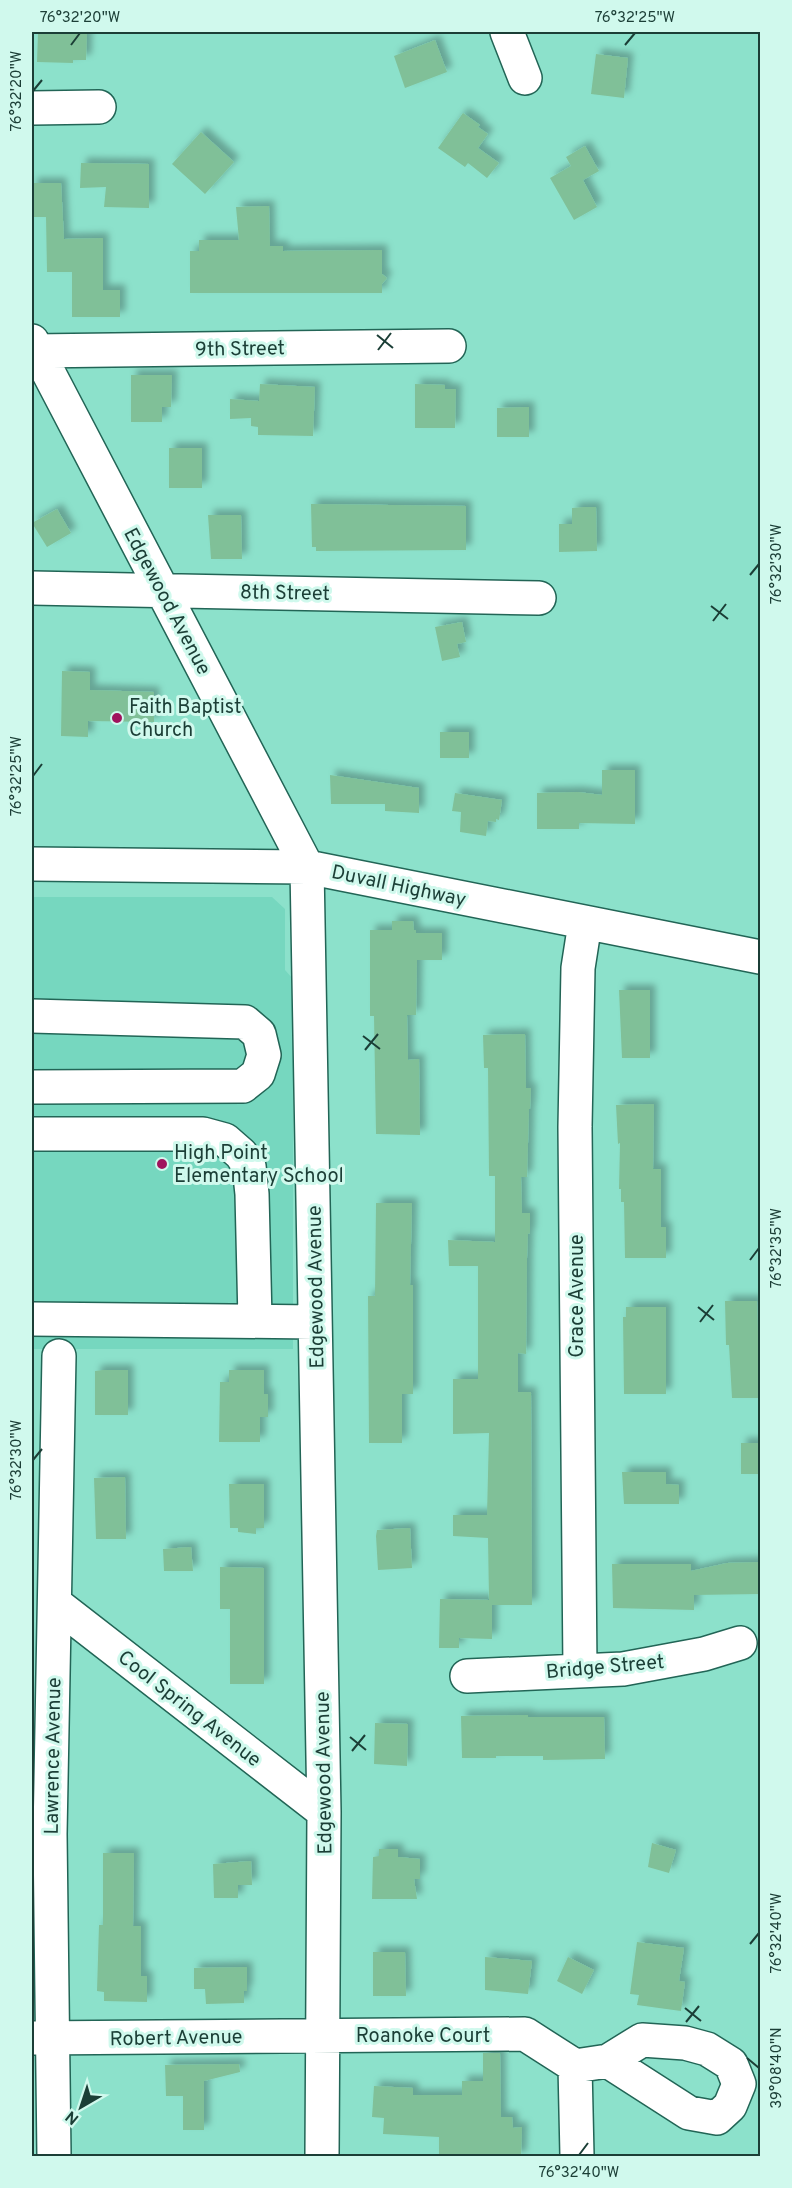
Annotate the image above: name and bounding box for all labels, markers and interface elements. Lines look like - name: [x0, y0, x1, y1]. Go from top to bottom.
- text: 76°32'20"W: [40, 9, 120, 28]
- text: 76°32'25"W: [595, 9, 675, 28]
- text: 76°32'20"W: [8, 51, 27, 131]
- street label: 9th Street: [195, 336, 285, 364]
- street label: Edgewood Avenue: [116, 524, 216, 680]
- text: 76°32'30"W: [768, 524, 787, 604]
- street label: 8th Street: [240, 580, 330, 608]
- place label: Faith Baptist Church: [129, 695, 242, 744]
- marker: Faith Baptist Church: [110, 711, 124, 725]
- text: 76°32'25"W: [8, 736, 27, 816]
- street label: Duvall Highway: [329, 860, 468, 914]
- place label: High Point Elementary School: [174, 1141, 344, 1190]
- marker: High Point Elementary School: [155, 1157, 169, 1171]
- street label: Edgewood Avenue: [303, 1205, 331, 1369]
- text: 76°32'35"W: [768, 1208, 787, 1288]
- street label: Grace Avenue: [565, 1234, 591, 1358]
- text: 76°32'30"W: [8, 1420, 27, 1500]
- street label: Cool Spring Avenue: [112, 1645, 266, 1774]
- street label: Bridge Street: [545, 1650, 665, 1686]
- street label: Lawrence Avenue: [40, 1677, 68, 1835]
- street label: Edgewood Avenue: [311, 1691, 339, 1855]
- text: 76°32'40"W: [768, 1893, 787, 1973]
- street label: Roanoke Court: [356, 2024, 490, 2050]
- street label: Robert Avenue: [109, 2025, 243, 2053]
- text: 39°08'40"N: [768, 2027, 787, 2109]
- north arrow: [51, 2077, 111, 2137]
- text: N: [62, 2106, 84, 2128]
- text: 76°32'40"W: [539, 2164, 619, 2183]

